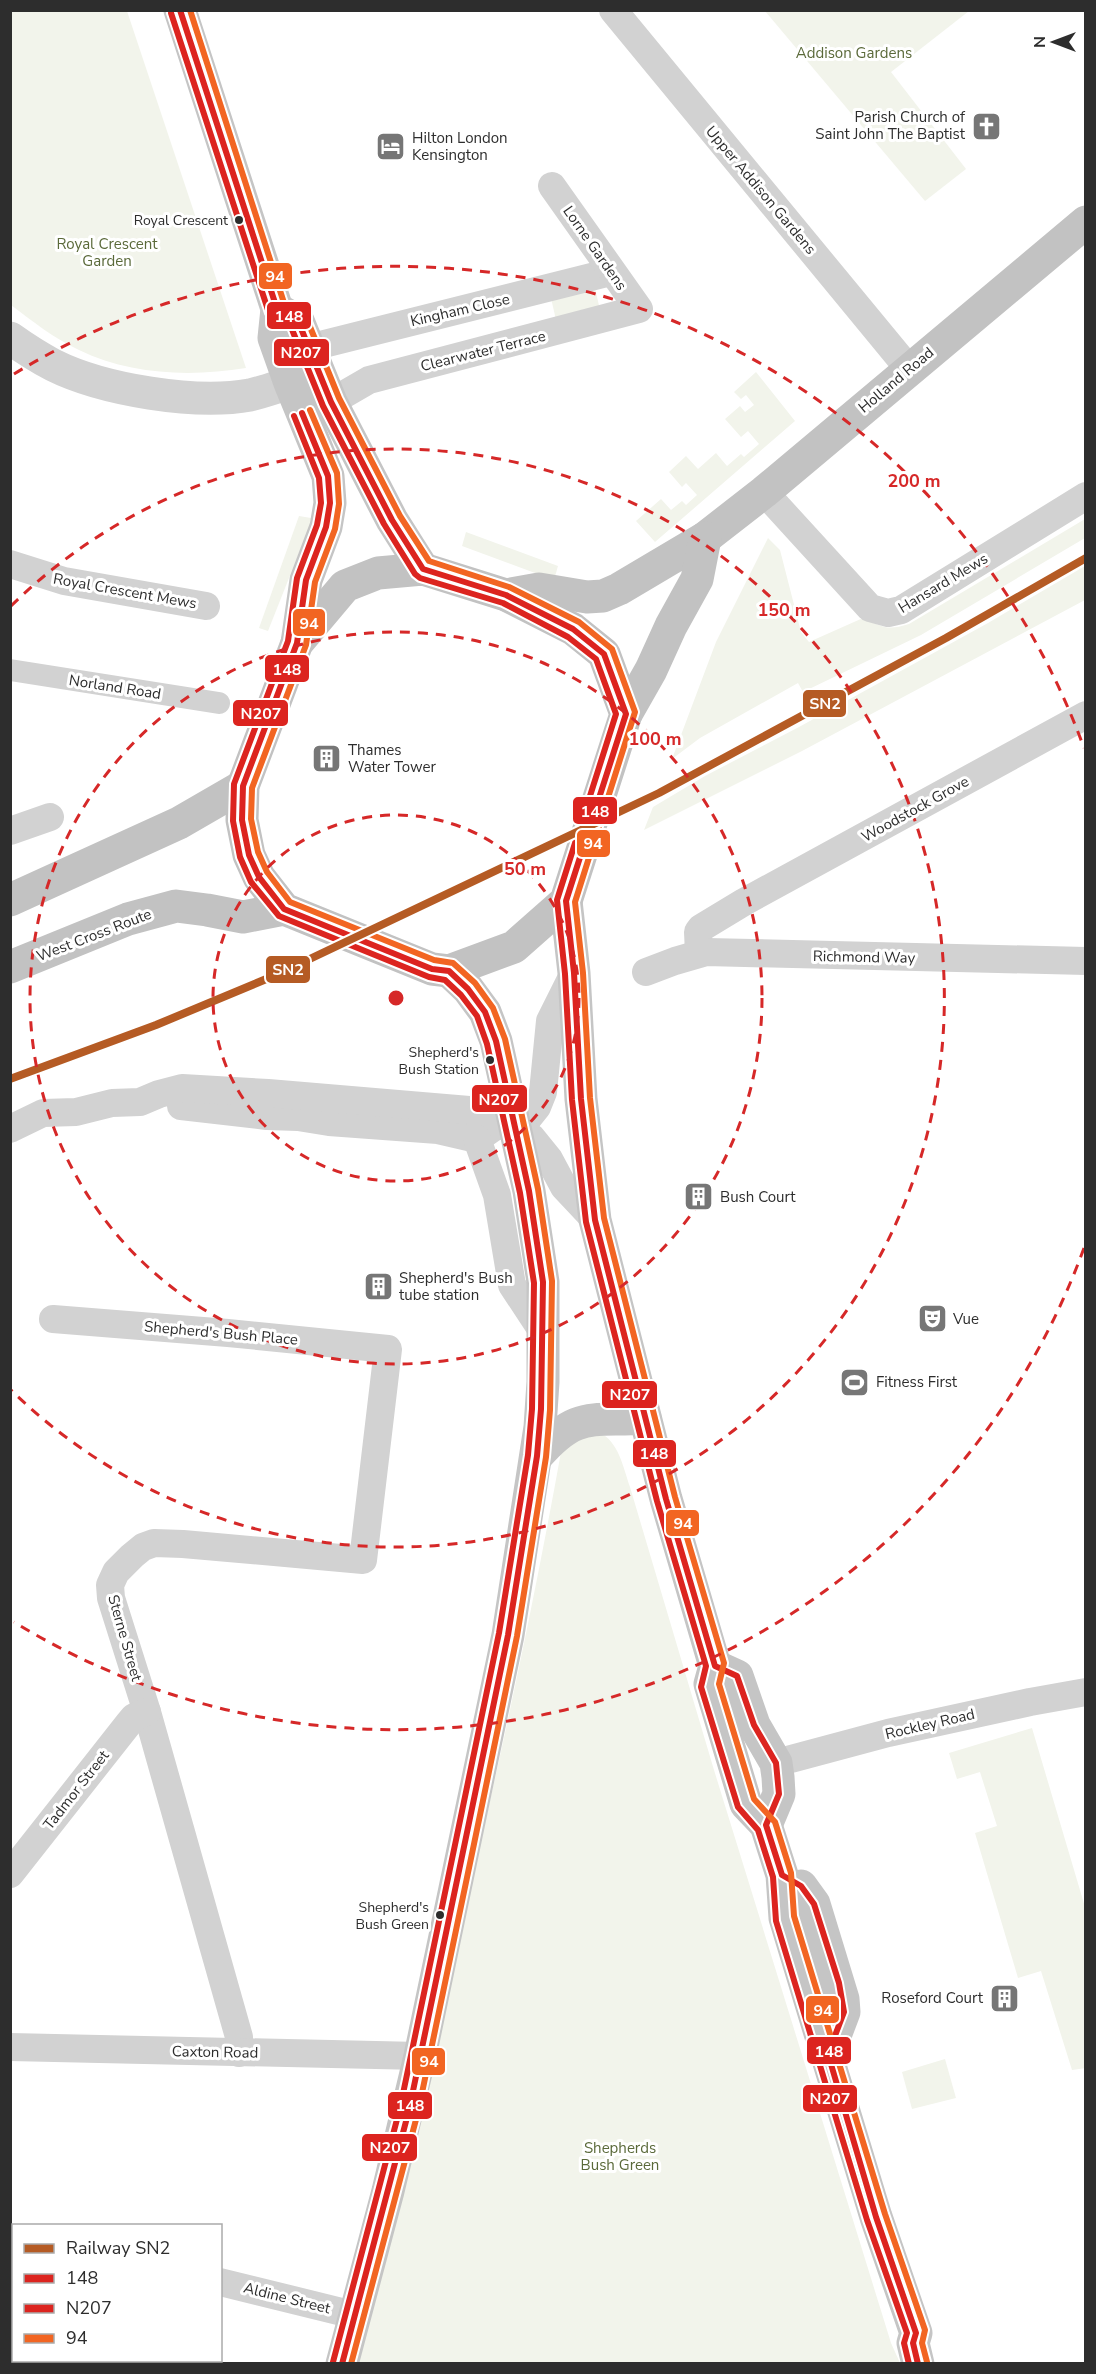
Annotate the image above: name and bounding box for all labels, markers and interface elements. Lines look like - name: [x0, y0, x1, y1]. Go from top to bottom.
- north arrow: [1024, 12, 1084, 72]
- text: N: [1029, 36, 1051, 48]
- park label: Addison Gardens: [796, 43, 912, 63]
- place label: Parish Church of Saint John The Baptist: [815, 107, 966, 144]
- church icon: Parish Church of Saint John The Baptist: [970, 110, 1002, 142]
- street label: Upper Addison Gardens: [701, 122, 821, 258]
- place label: Hilton London Kensington: [412, 128, 508, 165]
- hotel icon: Hilton London Kensington: [375, 131, 407, 163]
- street label: Lorne Gardens: [558, 202, 632, 294]
- place label: Royal Crescent: [134, 211, 228, 230]
- marker: Royal Crescent: [233, 214, 245, 226]
- park label: Royal Crescent Garden: [56, 234, 158, 271]
- line badge: 94: [258, 262, 293, 290]
- text: 94: [265, 266, 285, 288]
- street label: Kingham Close: [408, 289, 512, 331]
- line badge: 148: [266, 301, 312, 330]
- text: 148: [275, 306, 303, 328]
- street label: Clearwater Terrace: [418, 326, 548, 376]
- line badge: N207: [273, 338, 330, 367]
- text: N207: [281, 342, 321, 364]
- street label: Holland Road: [854, 343, 938, 417]
- text: 200 m: [887, 469, 941, 493]
- street label: Hansard Mews: [894, 548, 992, 618]
- street label: Royal Crescent Mews: [52, 569, 198, 613]
- text: 150 m: [757, 598, 811, 622]
- line badge: 94: [292, 608, 326, 637]
- text: 94: [299, 613, 319, 635]
- line badge: 148: [264, 654, 310, 683]
- text: 148: [273, 659, 301, 681]
- street label: Norland Road: [67, 670, 163, 704]
- line badge: SN2: [802, 689, 847, 718]
- text: SN2: [809, 693, 841, 715]
- line badge: N207: [232, 699, 289, 727]
- text: N207: [241, 703, 281, 725]
- text: 100 m: [628, 727, 682, 751]
- place label: Thames Water Tower: [348, 740, 437, 777]
- building icon: Thames Water Tower: [311, 743, 343, 775]
- street label: Woodstock Grove: [858, 771, 972, 847]
- line badge: 148: [572, 796, 618, 825]
- text: 148: [581, 801, 609, 823]
- line badge: 94: [576, 829, 611, 858]
- text: 94: [583, 833, 603, 855]
- text: 50 m: [504, 857, 546, 881]
- street label: West Cross Route: [34, 904, 154, 966]
- street label: Richmond Way: [813, 946, 916, 968]
- line badge: SN2: [265, 955, 311, 984]
- text: SN2: [272, 959, 304, 981]
- centre of rings: [386, 988, 406, 1008]
- place label: Shepherd's Bush Station: [399, 1043, 479, 1079]
- marker: Shepherd's Bush Station: [484, 1054, 496, 1066]
- line badge: N207: [471, 1084, 528, 1113]
- text: N207: [479, 1089, 519, 1111]
- building icon: Bush Court: [683, 1181, 715, 1213]
- place label: Bush Court: [720, 1187, 796, 1207]
- place label: Shepherd's Bush tube station: [399, 1268, 513, 1305]
- building icon: Shepherd's Bush tube station: [362, 1271, 394, 1303]
- theatre icon: Vue: [916, 1303, 948, 1335]
- place label: Vue: [952, 1309, 979, 1329]
- street label: Shepherd's Bush Place: [143, 1316, 299, 1350]
- sports icon: Fitness First: [839, 1366, 871, 1398]
- place label: Fitness First: [876, 1372, 958, 1392]
- line badge: N207: [601, 1380, 658, 1409]
- text: N207: [610, 1384, 650, 1406]
- line badge: 148: [632, 1439, 677, 1468]
- text: 148: [640, 1443, 668, 1465]
- line badge: 94: [665, 1509, 700, 1537]
- text: 94: [673, 1513, 693, 1535]
- street label: Sterne Street: [103, 1592, 147, 1684]
- street label: Rockley Road: [883, 1704, 977, 1744]
- street label: Tadmor Street: [39, 1745, 114, 1834]
- place label: Shepherd's Bush Green: [355, 1898, 429, 1934]
- marker: Shepherd's Bush Green: [434, 1909, 446, 1921]
- building icon: Roseford Court: [988, 1982, 1020, 2014]
- place label: Roseford Court: [881, 1988, 984, 2008]
- line badge: 94: [805, 1995, 840, 2024]
- text: 94: [813, 2000, 833, 2022]
- line badge: 148: [806, 2036, 852, 2065]
- street label: Caxton Road: [172, 2041, 258, 2063]
- text: 148: [815, 2041, 843, 2063]
- line badge: 94: [411, 2047, 446, 2076]
- text: 94: [419, 2051, 439, 2073]
- line badge: N207: [802, 2084, 858, 2113]
- text: N207: [810, 2088, 850, 2110]
- line badge: 148: [387, 2091, 433, 2120]
- text: 148: [396, 2095, 424, 2117]
- line badge: N207: [361, 2133, 418, 2162]
- text: N207: [370, 2137, 410, 2159]
- park label: Shepherds Bush Green: [581, 2138, 659, 2175]
- legend: [12, 2224, 222, 2362]
- text: Railway SN2: [66, 2236, 170, 2260]
- text: 148: [66, 2266, 98, 2290]
- street label: Aldine Street: [241, 2278, 333, 2319]
- text: N207: [66, 2296, 112, 2320]
- text: 94: [66, 2326, 88, 2350]

